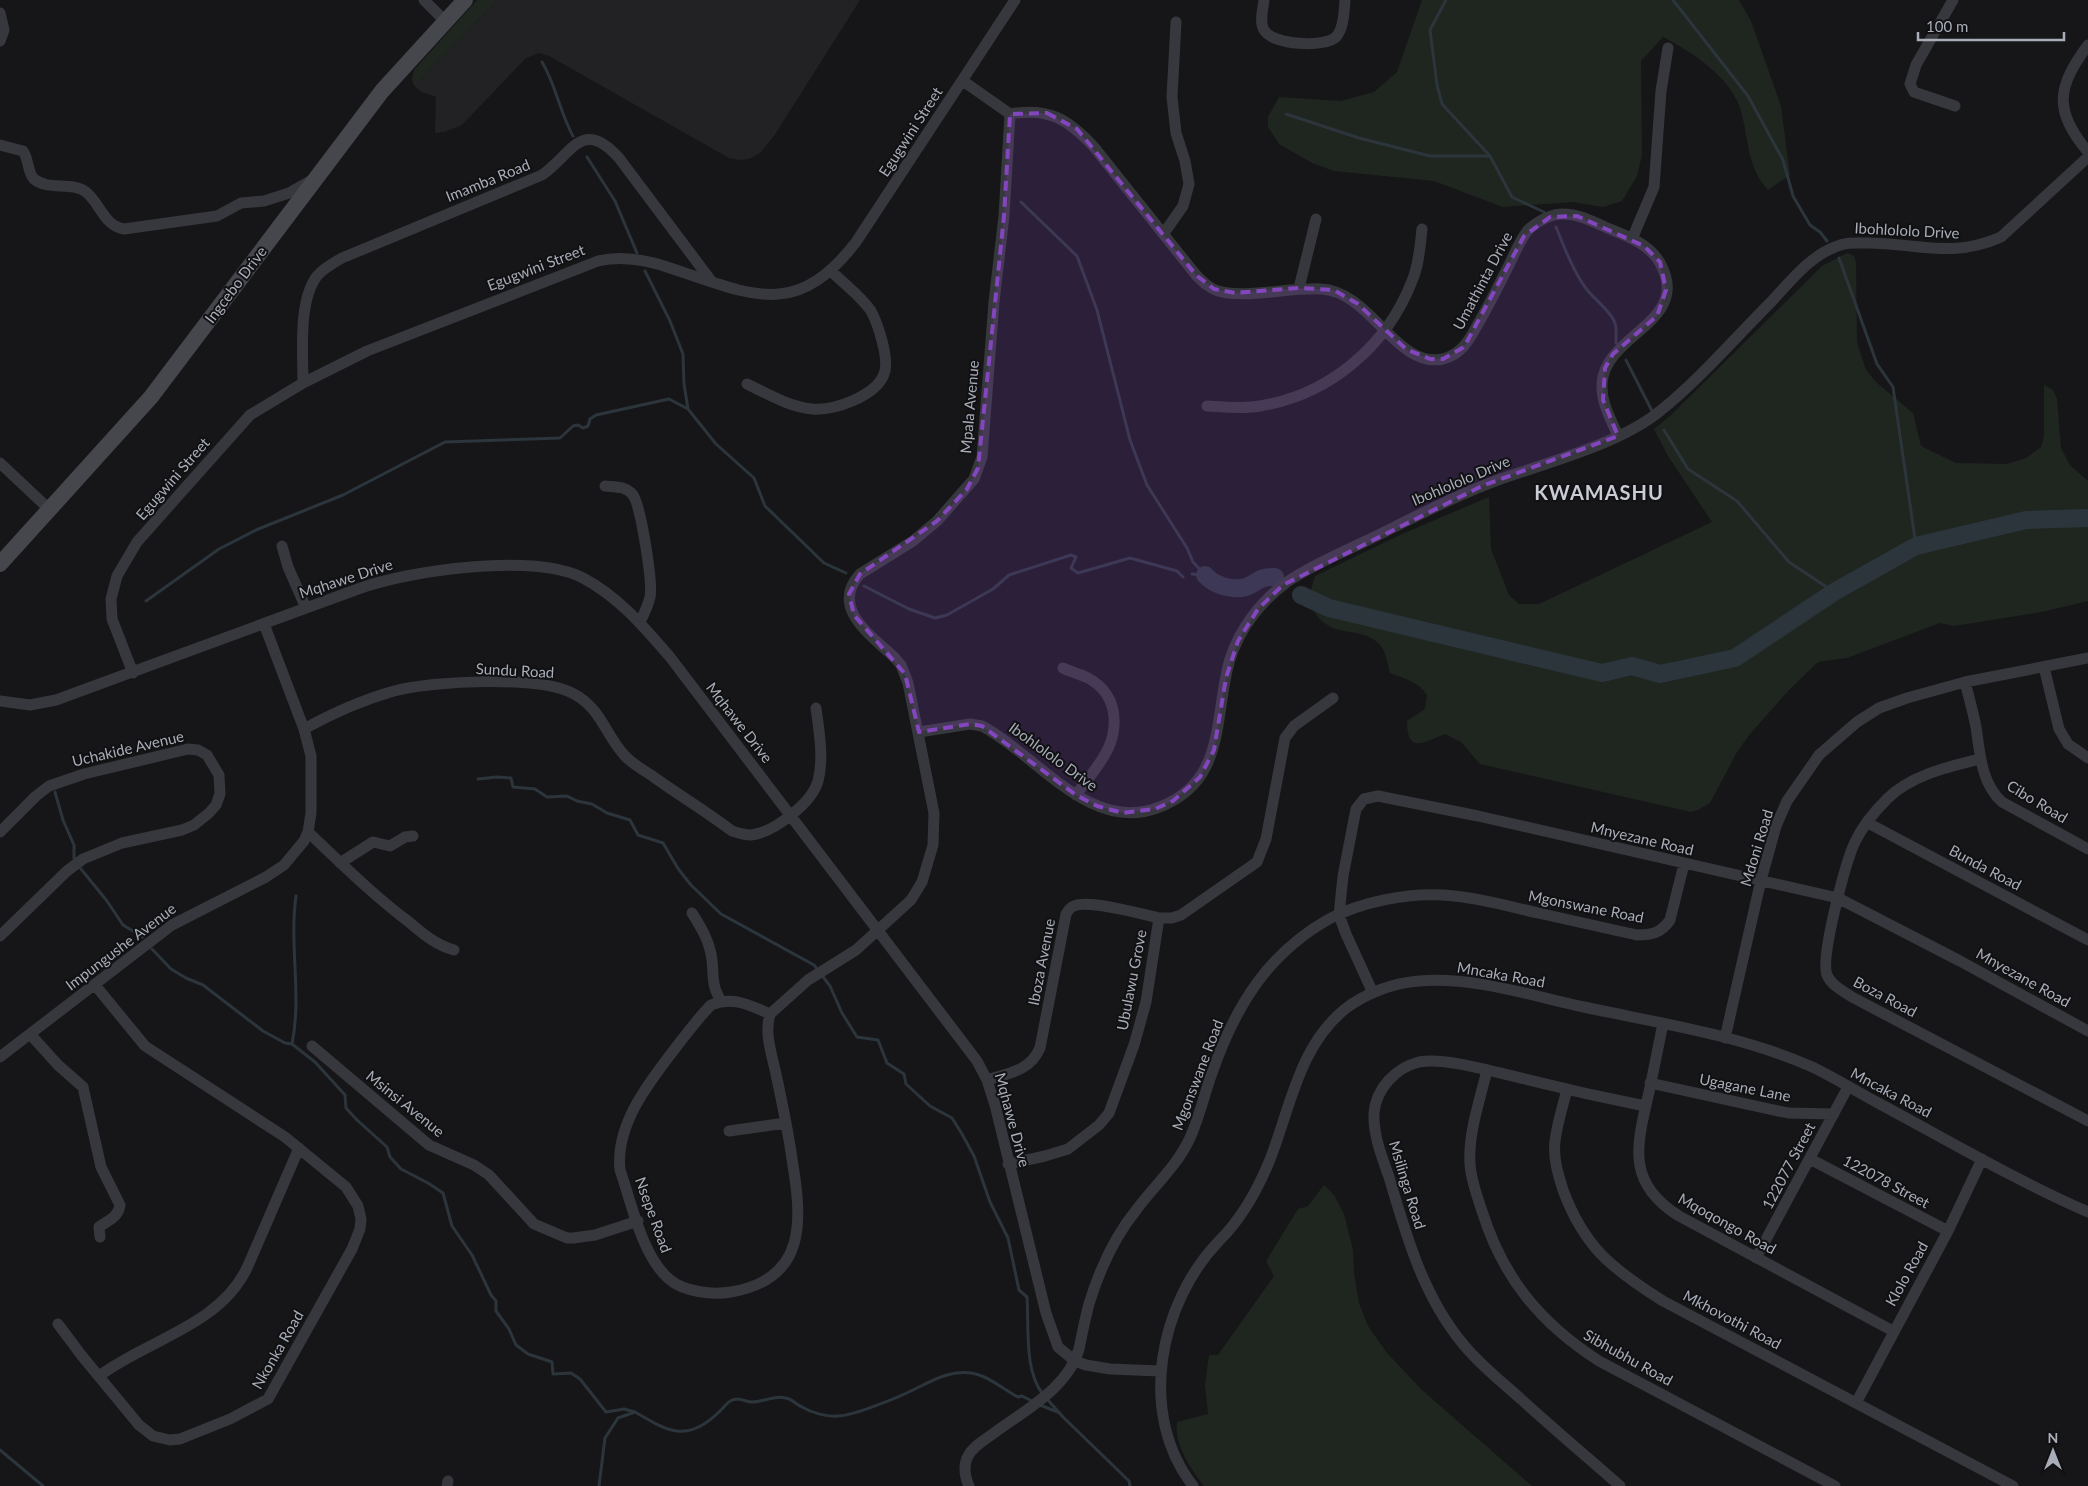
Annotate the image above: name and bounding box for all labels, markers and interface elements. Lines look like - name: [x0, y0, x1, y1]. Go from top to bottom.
- scale bar: [1918, 10, 2064, 42]
- text: 100 m: [1926, 17, 1968, 35]
- street label: Egugwini Street: [875, 83, 946, 180]
- street label: Imamba Road: [443, 155, 532, 205]
- street label: Ibohlololo Drive: [1854, 218, 1960, 242]
- street label: Umathinta Drive: [1449, 228, 1516, 333]
- street label: Egugwini Street: [484, 240, 588, 294]
- street label: Ingcebo Drive: [200, 242, 270, 326]
- street label: Mpala Avenue: [956, 359, 982, 454]
- street label: Egugwini Street: [132, 433, 213, 523]
- street label: Ibohlololo Drive: [1409, 451, 1513, 509]
- district label: KWAMASHU: [1534, 480, 1664, 504]
- street label: Mqhawe Drive: [297, 554, 395, 602]
- street label: Sundu Road: [475, 659, 555, 681]
- street label: Mqhawe Drive: [703, 679, 777, 766]
- street label: Ibohlololo Drive: [1006, 718, 1101, 794]
- street label: Uchakide Avenue: [70, 726, 186, 770]
- street label: Cibo Road: [2004, 776, 2071, 826]
- street label: Mdoni Road: [1736, 807, 1776, 888]
- street label: Mnyezane Road: [1589, 817, 1695, 859]
- street label: Bunda Road: [1946, 841, 2025, 894]
- street label: Mgonswane Road: [1527, 886, 1645, 926]
- street label: Impungushe Avenue: [62, 899, 179, 994]
- street label: Iboza Avenue: [1024, 917, 1058, 1007]
- street label: Ubulawu Grove: [1112, 928, 1150, 1032]
- street label: Mnyezane Road: [1973, 944, 2074, 1010]
- street label: Mncaka Road: [1456, 957, 1547, 991]
- street label: Boza Road: [1851, 972, 1920, 1020]
- street label: Mgonswane Road: [1168, 1017, 1226, 1133]
- street label: Mncaka Road: [1848, 1063, 1935, 1121]
- street label: Msinsi Avenue: [363, 1066, 448, 1140]
- street label: Ugagane Lane: [1698, 1069, 1793, 1105]
- street label: Mqhawe Drive: [992, 1071, 1034, 1169]
- street label: 122077 Street: [1758, 1119, 1819, 1212]
- street label: Msilinga Road: [1386, 1138, 1430, 1231]
- street label: 122078 Street: [1840, 1151, 1933, 1212]
- street label: Nsepe Road: [632, 1174, 676, 1255]
- street label: Mqoqongo Road: [1675, 1189, 1780, 1257]
- street label: Klolo Road: [1881, 1238, 1931, 1309]
- street label: Mkhovothi Road: [1680, 1286, 1785, 1353]
- street label: Nkonka Road: [247, 1307, 307, 1392]
- street label: Sibhubhu Road: [1581, 1325, 1676, 1389]
- north arrow: [2028, 1426, 2078, 1476]
- text: N: [2048, 1429, 2058, 1446]

